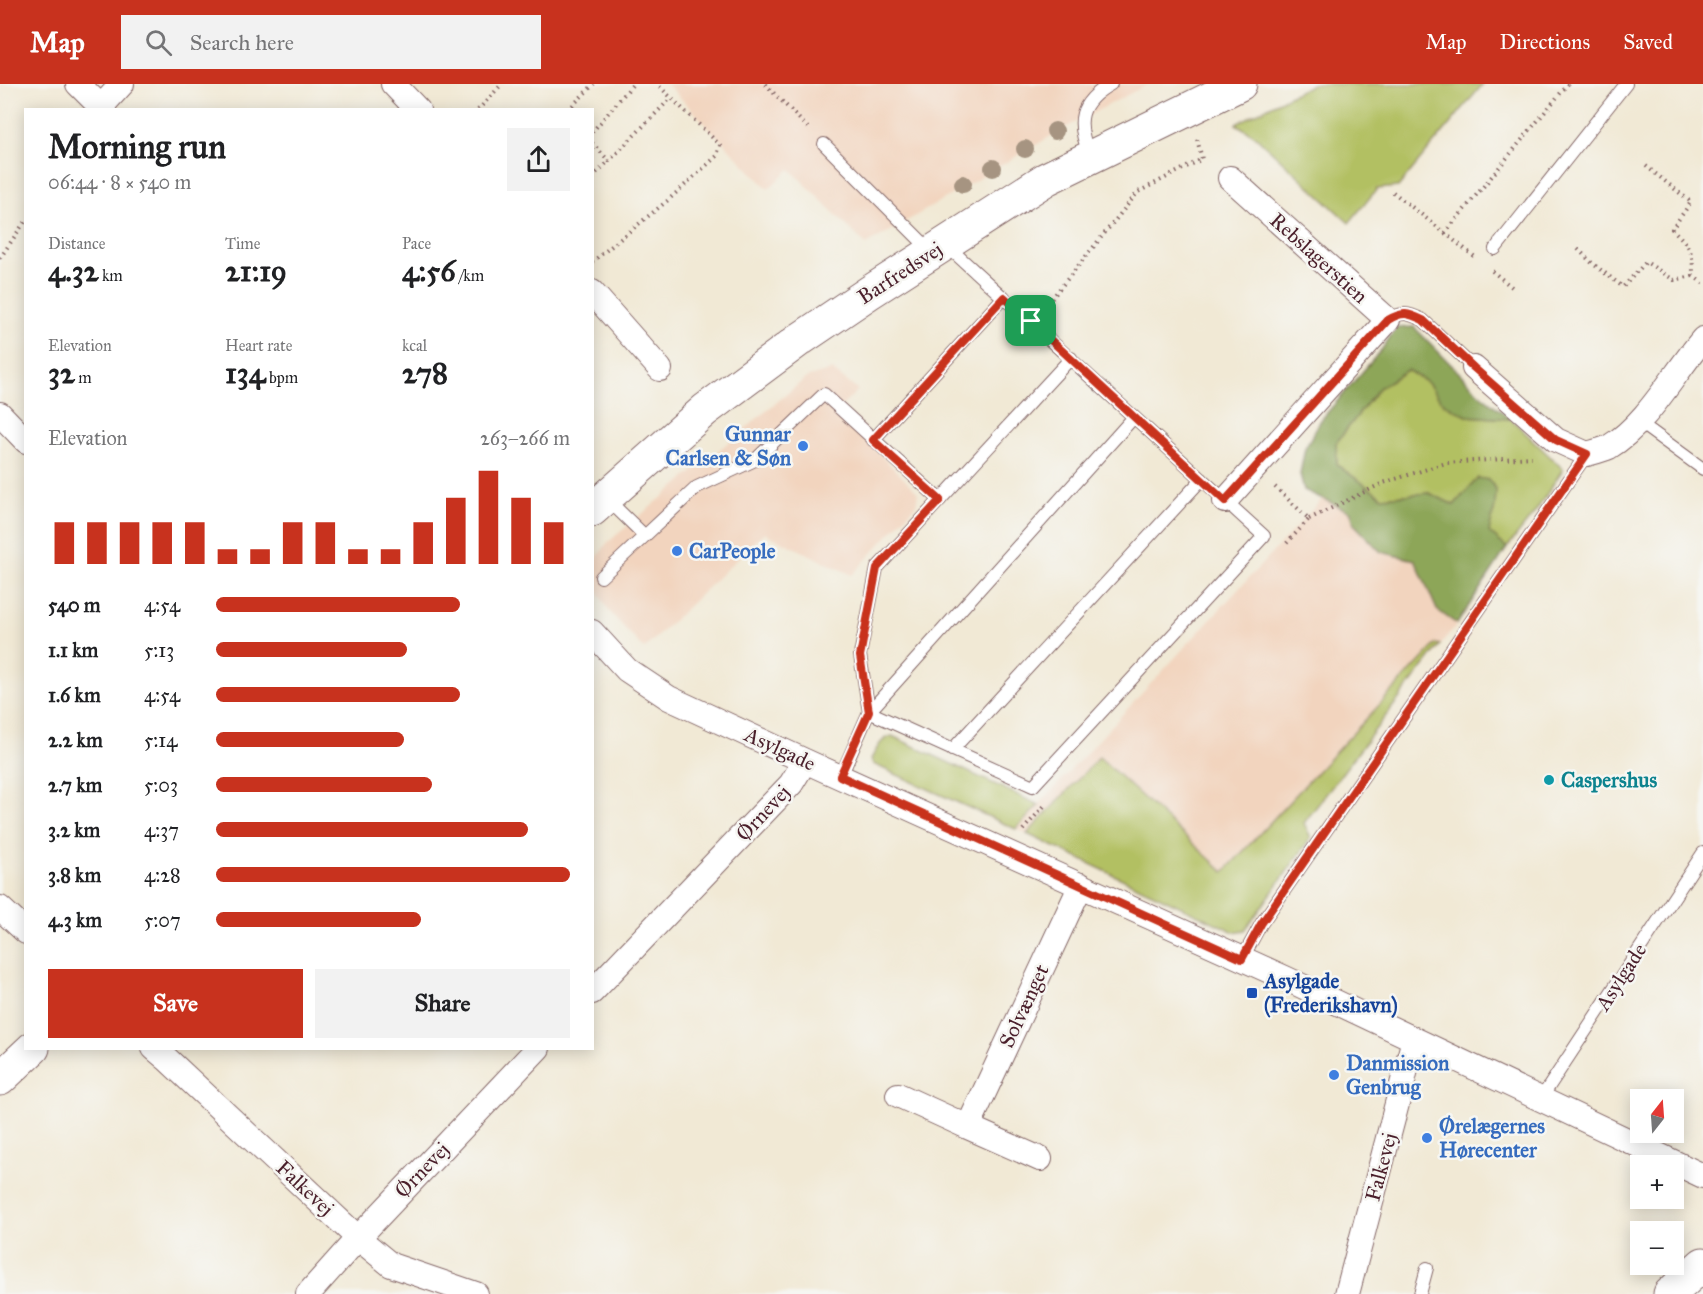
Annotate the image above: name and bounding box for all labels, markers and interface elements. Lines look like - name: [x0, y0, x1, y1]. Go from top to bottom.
- search box: [121, 15, 541, 69]
- text: Map: [30, 25, 85, 60]
- icon: search: [142, 26, 175, 59]
- text: Search here: [190, 29, 294, 56]
- text: Map: [1426, 29, 1467, 55]
- text: Directions: [1500, 29, 1590, 55]
- text: Saved: [1623, 29, 1673, 55]
- text: Morning run: [48, 127, 226, 167]
- button: share: [507, 128, 570, 191]
- text: 06:44 · 8 × 540 m: [48, 170, 191, 194]
- street label: Rebslagerstien: [1265, 207, 1373, 309]
- text: Distance: [48, 234, 105, 253]
- text: Time: [225, 234, 260, 253]
- text: Pace: [402, 234, 431, 253]
- street label: Barfredsvej: [853, 236, 947, 310]
- text: 4.32: [48, 253, 98, 289]
- text: 21:19: [225, 253, 287, 289]
- text: 4:56: [402, 253, 456, 289]
- text: km: [98, 266, 123, 285]
- text: /km: [456, 266, 484, 285]
- pin: [1005, 295, 1056, 346]
- icon: arrive: [1014, 304, 1047, 337]
- text: Elevation: [48, 336, 112, 355]
- text: Heart rate: [225, 336, 292, 355]
- text: kcal: [402, 336, 427, 355]
- text: 32: [48, 355, 75, 391]
- text: 134: [225, 355, 266, 391]
- text: 278: [402, 355, 448, 391]
- text: m: [75, 368, 92, 387]
- text: bpm: [266, 368, 298, 387]
- place label: Gunnar Carlsen & Søn: [666, 421, 792, 471]
- text: Elevation: [48, 426, 127, 450]
- text: 263–266 m: [480, 426, 570, 450]
- marker: Gunnar Carlsen & Søn: [796, 439, 810, 453]
- place label: CarPeople: [689, 538, 776, 564]
- marker: CarPeople: [670, 544, 684, 558]
- text: 540 m: [48, 593, 101, 617]
- text: 4:54: [144, 593, 180, 617]
- text: 1.1 km: [48, 638, 98, 662]
- text: 5:13: [144, 638, 174, 662]
- text: 1.6 km: [48, 683, 101, 707]
- text: 4:54: [144, 683, 180, 707]
- street label: Asylgade: [740, 721, 820, 777]
- text: 2.2 km: [48, 728, 103, 752]
- text: 5:14: [144, 728, 177, 752]
- place label: Caspershus: [1561, 767, 1657, 793]
- text: 2.7 km: [48, 773, 102, 797]
- text: 5:03: [144, 773, 178, 797]
- marker: Caspershus: [1542, 773, 1556, 787]
- street label: Ørnevej: [730, 779, 796, 847]
- text: 3.2 km: [48, 818, 100, 842]
- text: 4:37: [144, 818, 179, 842]
- text: 3.8 km: [48, 863, 101, 887]
- text: 4:28: [144, 863, 181, 887]
- text: 4.3 km: [48, 908, 102, 932]
- text: 5:07: [144, 908, 181, 932]
- street label: Asylgade: [1589, 938, 1653, 1016]
- street label: Solvænget: [993, 960, 1055, 1052]
- place label: Asylgade (Frederikshavn): [1262, 968, 1398, 1018]
- button: Save: [48, 969, 303, 1038]
- button: Share: [315, 969, 570, 1038]
- marker: Asylgade (Frederikshavn): [1245, 986, 1259, 1000]
- place label: Danmission Genbrug: [1346, 1050, 1450, 1100]
- marker: Danmission Genbrug: [1327, 1068, 1341, 1082]
- north arrow: [1630, 1089, 1684, 1143]
- map controls: [1630, 1089, 1684, 1275]
- place label: Ørelægernes Hørecenter: [1439, 1113, 1545, 1163]
- street label: Falkevej: [1359, 1130, 1403, 1204]
- marker: Ørelægernes Hørecenter: [1420, 1131, 1434, 1145]
- street label: Ørnevej: [389, 1137, 455, 1203]
- street label: Falkevej: [271, 1155, 339, 1221]
- button: +: [1630, 1155, 1684, 1209]
- button: −: [1630, 1221, 1684, 1275]

